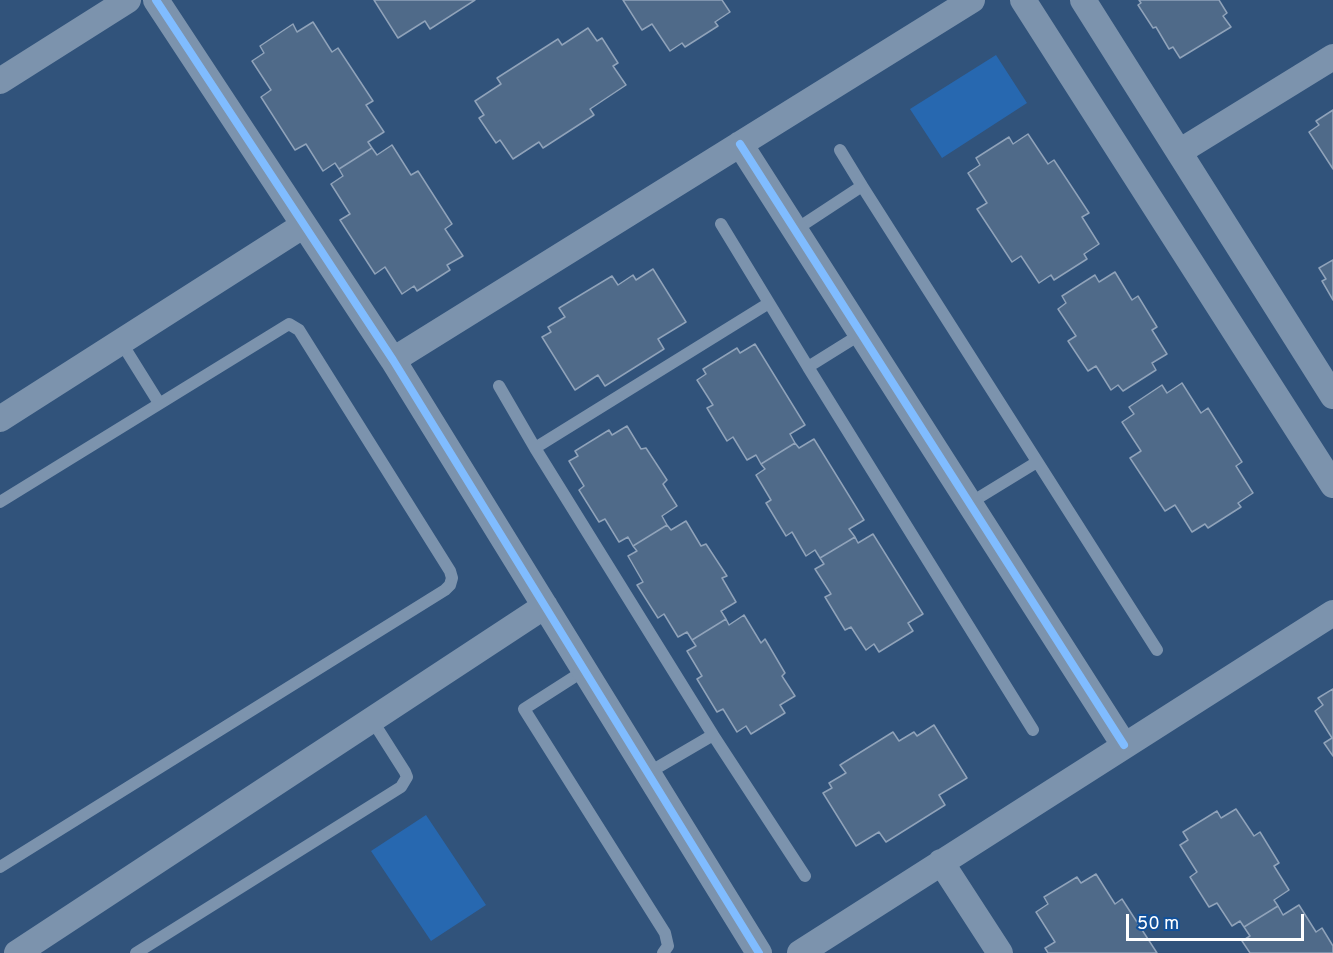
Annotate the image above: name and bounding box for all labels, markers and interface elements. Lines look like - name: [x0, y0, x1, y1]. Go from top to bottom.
- scale bar: [1129, 902, 1308, 940]
- text: 50 m: [1137, 913, 1179, 936]

